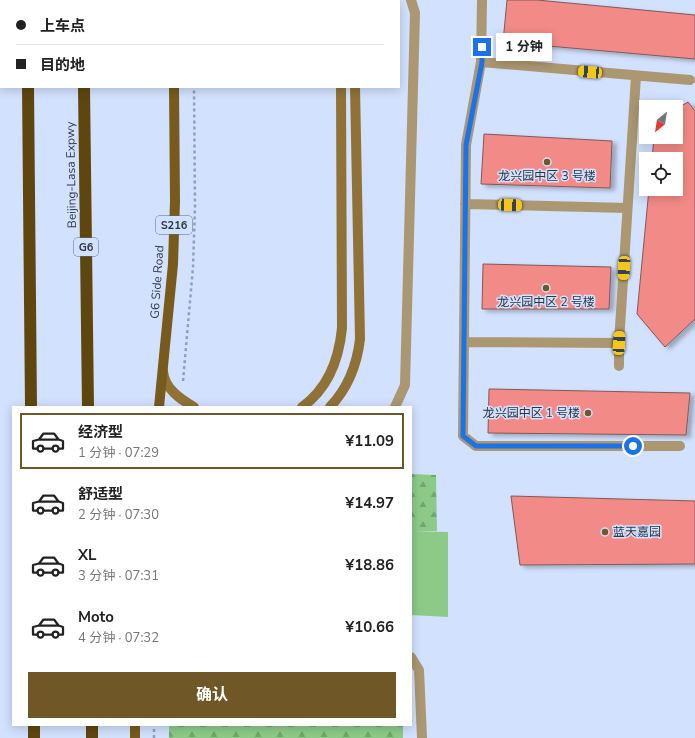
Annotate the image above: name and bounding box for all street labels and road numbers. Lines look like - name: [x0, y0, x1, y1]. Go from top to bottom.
- street label: Beijing-Lasa Expwy: [62, 121, 80, 228]
- road number: S216: [156, 216, 192, 234]
- road number: G6: [74, 238, 98, 256]
- street label: G6 Side Road: [146, 245, 168, 319]

